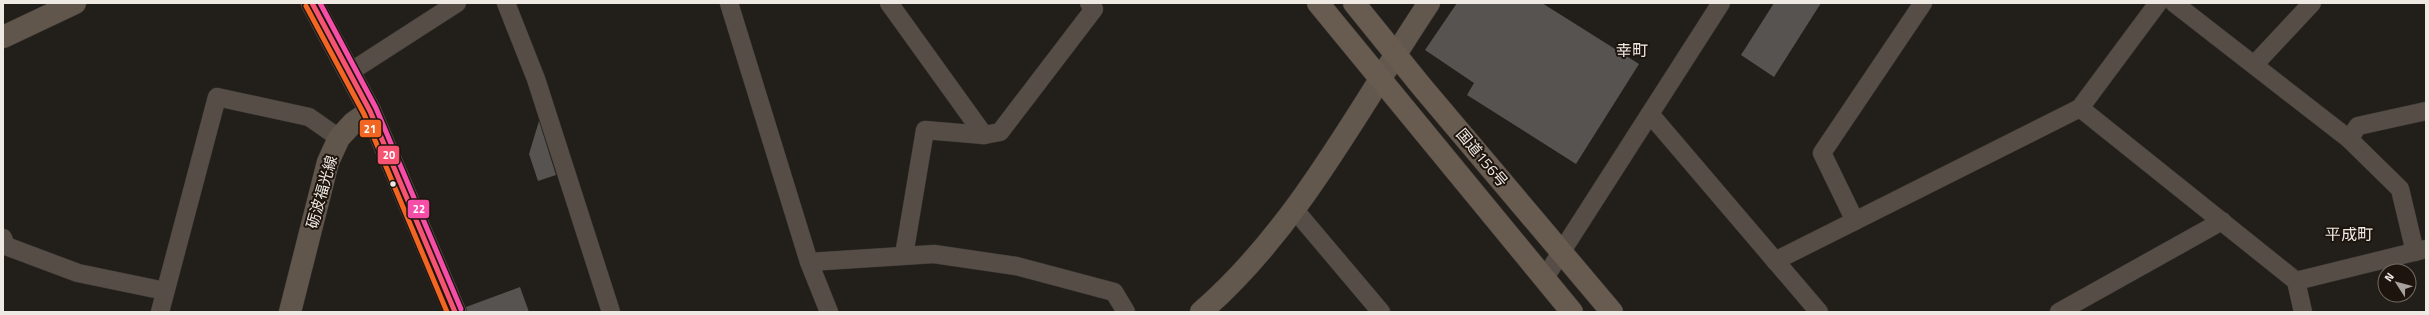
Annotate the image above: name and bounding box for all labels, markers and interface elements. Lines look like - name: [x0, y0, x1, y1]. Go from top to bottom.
- district label: 幸町: [1616, 38, 1648, 62]
- line badge: 21: [359, 119, 382, 138]
- text: 21: [364, 121, 376, 137]
- street label: 国道156号: [1451, 123, 1514, 192]
- line badge: 20: [377, 145, 400, 165]
- text: 20: [383, 147, 395, 163]
- street label: 砺波福光線: [300, 153, 343, 231]
- unlabelled marker: [388, 179, 398, 189]
- line badge: 22: [407, 199, 430, 219]
- text: 22: [413, 201, 425, 217]
- district label: 平成町: [2325, 222, 2373, 246]
- north arrow: [2377, 263, 2417, 303]
- text: N: [2380, 269, 2398, 285]

